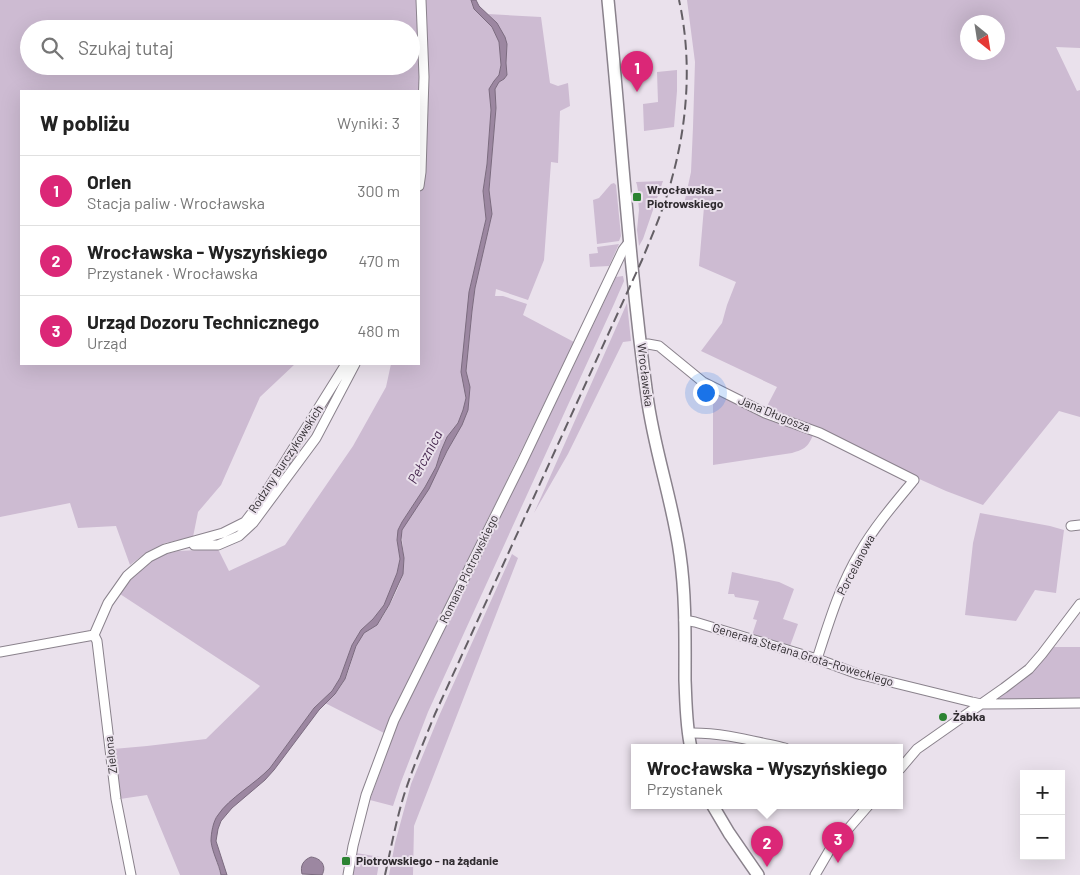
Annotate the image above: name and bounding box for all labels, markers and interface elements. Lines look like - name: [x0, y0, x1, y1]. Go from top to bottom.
- north arrow: [960, 15, 1005, 60]
- search box: [20, 20, 420, 75]
- icon: search: [38, 34, 66, 62]
- text: Szukaj tutaj: [78, 36, 174, 59]
- pin: 1: [621, 51, 653, 92]
- text: W pobliżu: [40, 110, 130, 135]
- text: Wyniki: 3: [337, 113, 400, 132]
- text: Orlen: [87, 170, 131, 193]
- text: 1: [53, 181, 59, 200]
- text: 300 m: [357, 181, 400, 200]
- place label: Wrocławska - Piotrowskiego: [647, 182, 724, 210]
- marker: Wrocławska - Piotrowskiego: [631, 191, 643, 203]
- text: Stacja paliw · Wrocławska: [87, 193, 265, 212]
- text: Wrocławska - Wyszyńskiego: [87, 240, 327, 263]
- text: 2: [52, 251, 60, 270]
- text: 470 m: [359, 251, 400, 270]
- text: Przystanek · Wrocławska: [87, 263, 258, 282]
- text: Urząd Dozoru Technicznego: [87, 310, 319, 333]
- text: 3: [52, 321, 60, 340]
- text: 480 m: [357, 321, 400, 340]
- text: Urząd: [87, 333, 127, 352]
- street label: Wrocławska: [635, 342, 657, 407]
- your location: [693, 380, 719, 406]
- street label: Jana Długosza: [736, 392, 812, 434]
- street label: Rodziny Burczykowskich: [245, 402, 325, 515]
- water label: Pełcznica: [403, 427, 446, 486]
- street label: Romana Piotrowskiego: [436, 512, 500, 625]
- street label: Porcelanowa: [833, 532, 877, 597]
- street label: Generała Stefana Grota-Roweckiego: [711, 620, 896, 688]
- place label: Żabka: [953, 709, 985, 723]
- marker: Żabka: [937, 711, 949, 723]
- street label: Zielona: [101, 735, 119, 775]
- popup: [631, 744, 903, 809]
- text: Wrocławska - Wyszyńskiego: [647, 756, 887, 779]
- map controls: [1020, 770, 1065, 860]
- button: +: [1020, 770, 1065, 815]
- text: Przystanek: [647, 779, 723, 798]
- button: −: [1020, 815, 1065, 860]
- pin: 3: [822, 822, 854, 863]
- pin: 2: [751, 826, 783, 867]
- place label: Piotrowskiego - na żądanie: [356, 853, 499, 867]
- marker: Piotrowskiego - na żądanie: [340, 855, 352, 867]

